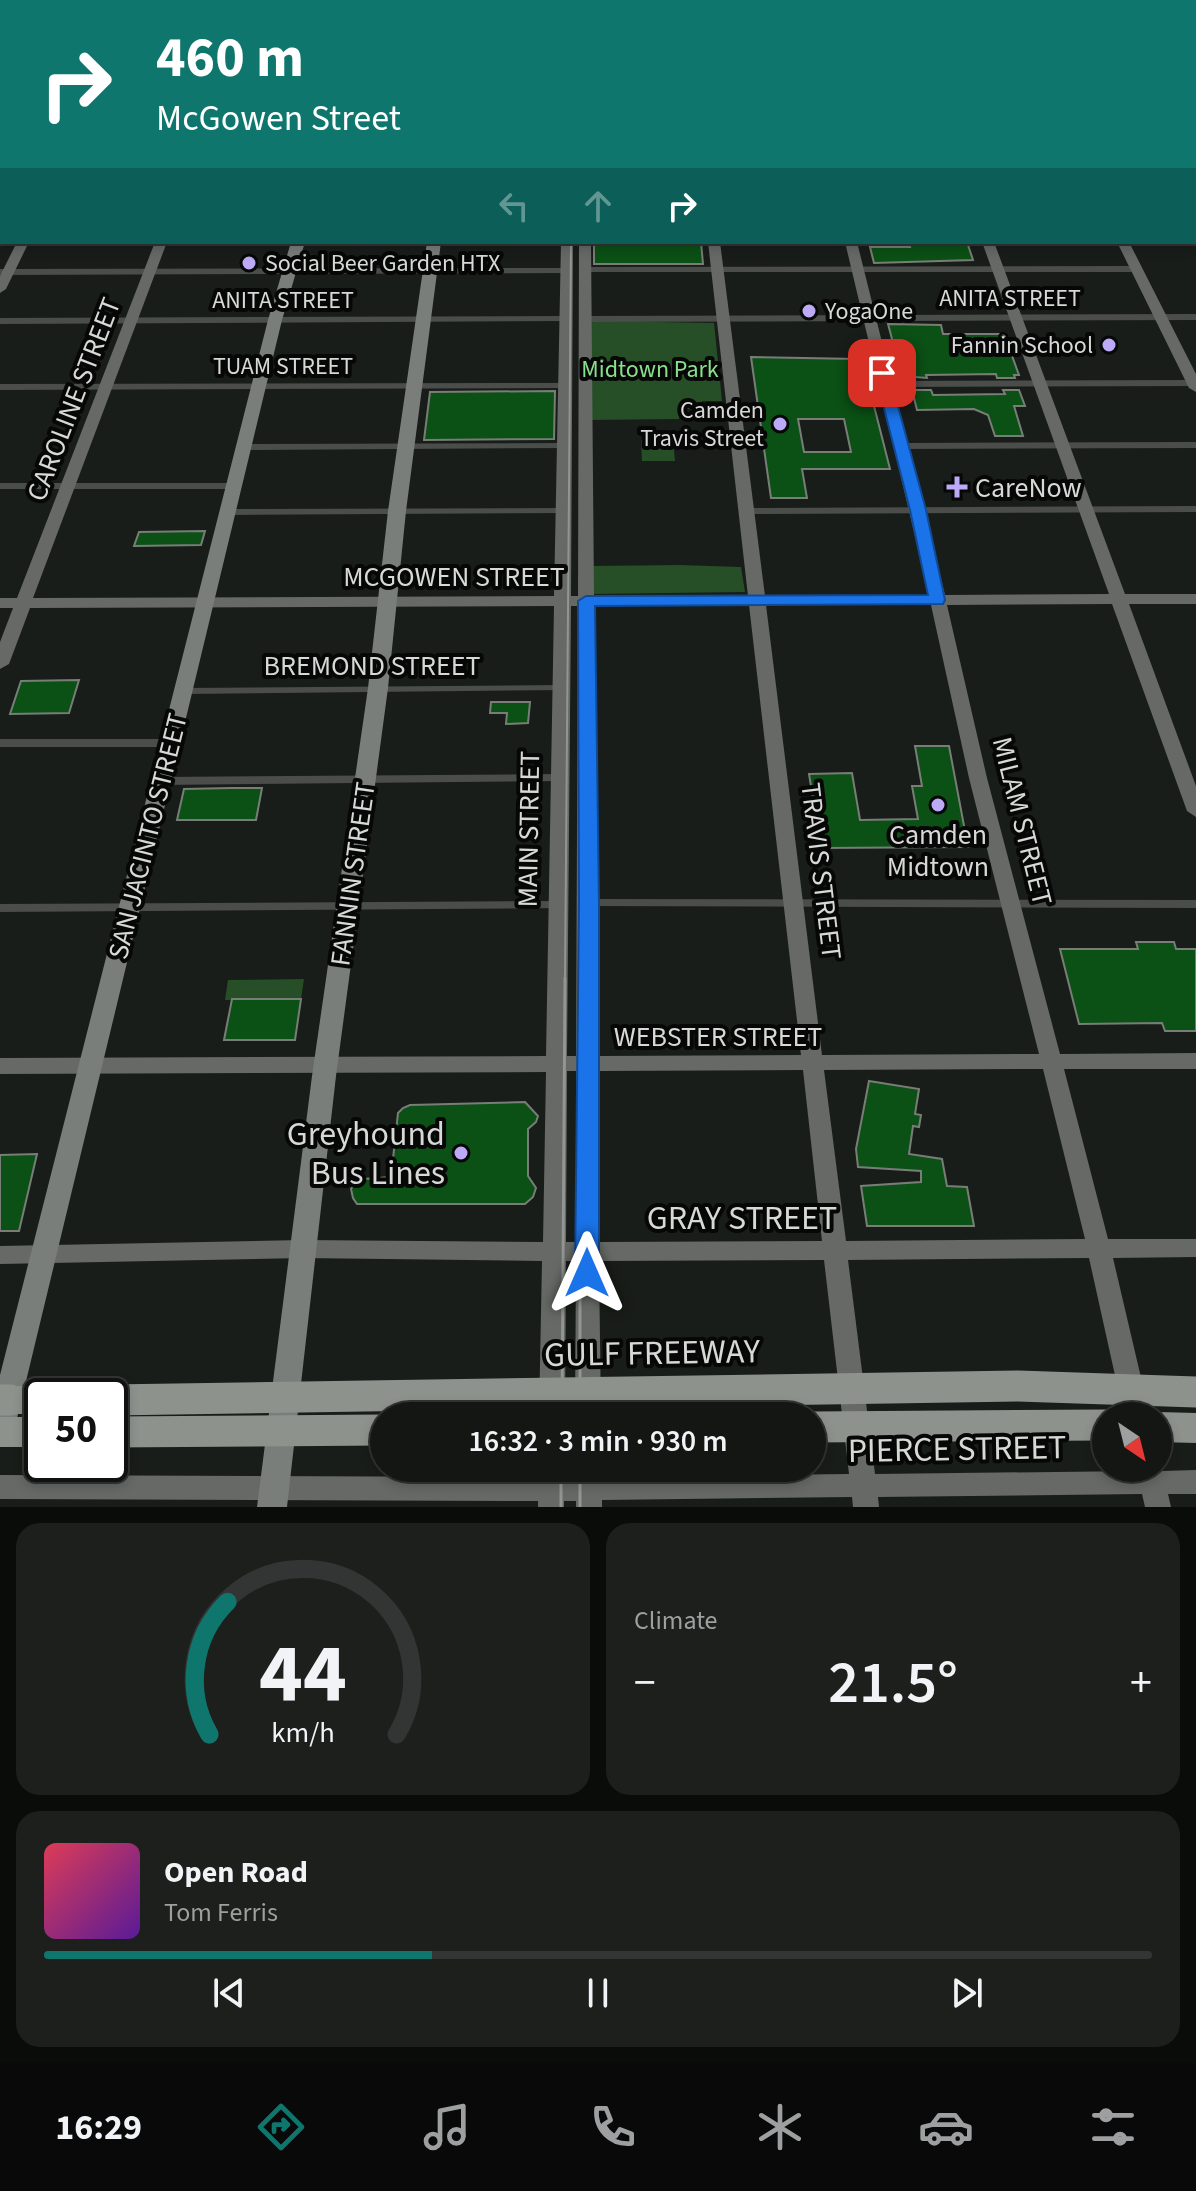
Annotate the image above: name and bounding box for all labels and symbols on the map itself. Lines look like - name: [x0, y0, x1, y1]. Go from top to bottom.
- place label: Social Beer Garden HTX: [265, 246, 500, 281]
- marker: Social Beer Garden HTX: [240, 254, 258, 272]
- street label: ANITA STREET: [939, 281, 1081, 316]
- street label: ANITA STREET: [212, 283, 354, 318]
- street label: CAROLINE STREET: [17, 292, 131, 507]
- place label: YogaOne: [824, 294, 913, 329]
- marker: YogaOne: [800, 302, 818, 320]
- place label: Fannin School: [951, 328, 1093, 363]
- marker: Fannin School: [1100, 336, 1118, 354]
- pin: [848, 339, 916, 407]
- street label: TUAM STREET: [213, 349, 353, 384]
- park label: Midtown Park: [581, 352, 719, 387]
- place label: Camden Travis Street: [640, 393, 764, 456]
- marker: Camden Travis Street: [771, 415, 789, 433]
- place label: CareNow: [975, 468, 1082, 508]
- marker: CareNow: [946, 476, 968, 498]
- street label: MCGOWEN STREET: [343, 557, 565, 597]
- street label: BREMOND STREET: [264, 646, 480, 686]
- street label: SAN JACINTO STREET: [98, 709, 198, 963]
- street label: MILAM STREET: [982, 733, 1062, 910]
- street label: MAIN STREET: [508, 750, 550, 908]
- street label: FANNIN STREET: [320, 780, 386, 969]
- street label: TRAVIS STREET: [790, 780, 852, 962]
- marker: Camden Midtown: [929, 796, 947, 814]
- place label: Camden Midtown: [887, 815, 989, 887]
- street label: WEBSTER STREET: [614, 1017, 822, 1057]
- place label: Greyhound Bus Lines: [287, 1110, 445, 1198]
- marker: Greyhound Bus Lines: [452, 1144, 470, 1162]
- street label: GRAY STREET: [647, 1194, 837, 1243]
- position arrow: [545, 1231, 629, 1315]
- street label: GULF FREEWAY: [544, 1327, 761, 1380]
- speed limit sign: 50: [24, 1378, 128, 1482]
- north arrow: [1092, 1402, 1172, 1482]
- street label: PIERCE STREET: [847, 1423, 1067, 1476]

